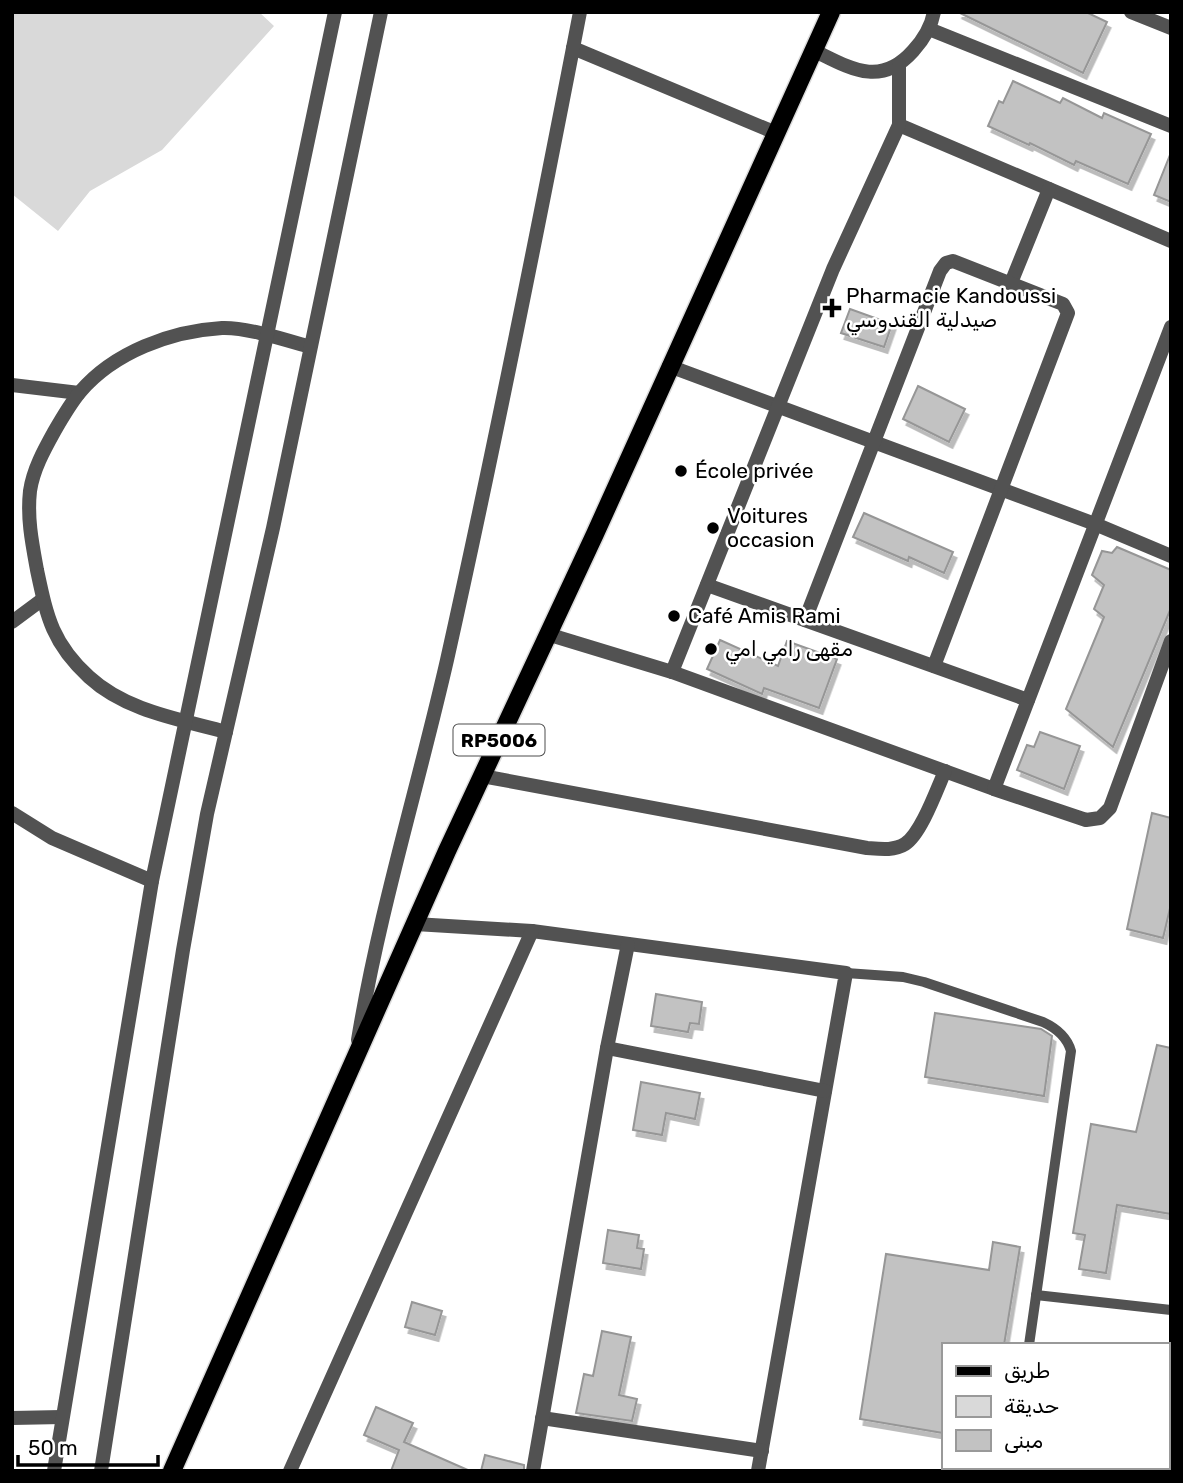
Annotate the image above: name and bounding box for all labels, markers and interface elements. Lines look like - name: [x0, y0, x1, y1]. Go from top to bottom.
- place label: Pharmacie Kandoussi صيدلية القندوسي: [846, 283, 1056, 336]
- marker: Pharmacie Kandoussi صيدلية القندوسي: [824, 300, 840, 316]
- place label: École privée: [695, 458, 814, 483]
- marker: École privée: [673, 463, 689, 479]
- place label: Voitures occasion: [727, 503, 814, 552]
- marker: Voitures occasion: [705, 520, 721, 536]
- place label: Café Amis Rami: [688, 603, 840, 628]
- marker: Café Amis Rami: [666, 608, 682, 624]
- place label: مقهى رامي امي: [725, 636, 853, 665]
- marker: مقهى رامي امي: [703, 641, 719, 657]
- road number: RP5006: [454, 724, 544, 755]
- legend: [942, 1343, 1169, 1469]
- text: طريق: [1004, 1358, 1050, 1383]
- text: حديقة: [1004, 1393, 1059, 1418]
- scale bar: [18, 1424, 158, 1468]
- text: مبنى: [1004, 1428, 1043, 1453]
- text: 50 m: [28, 1435, 78, 1460]

